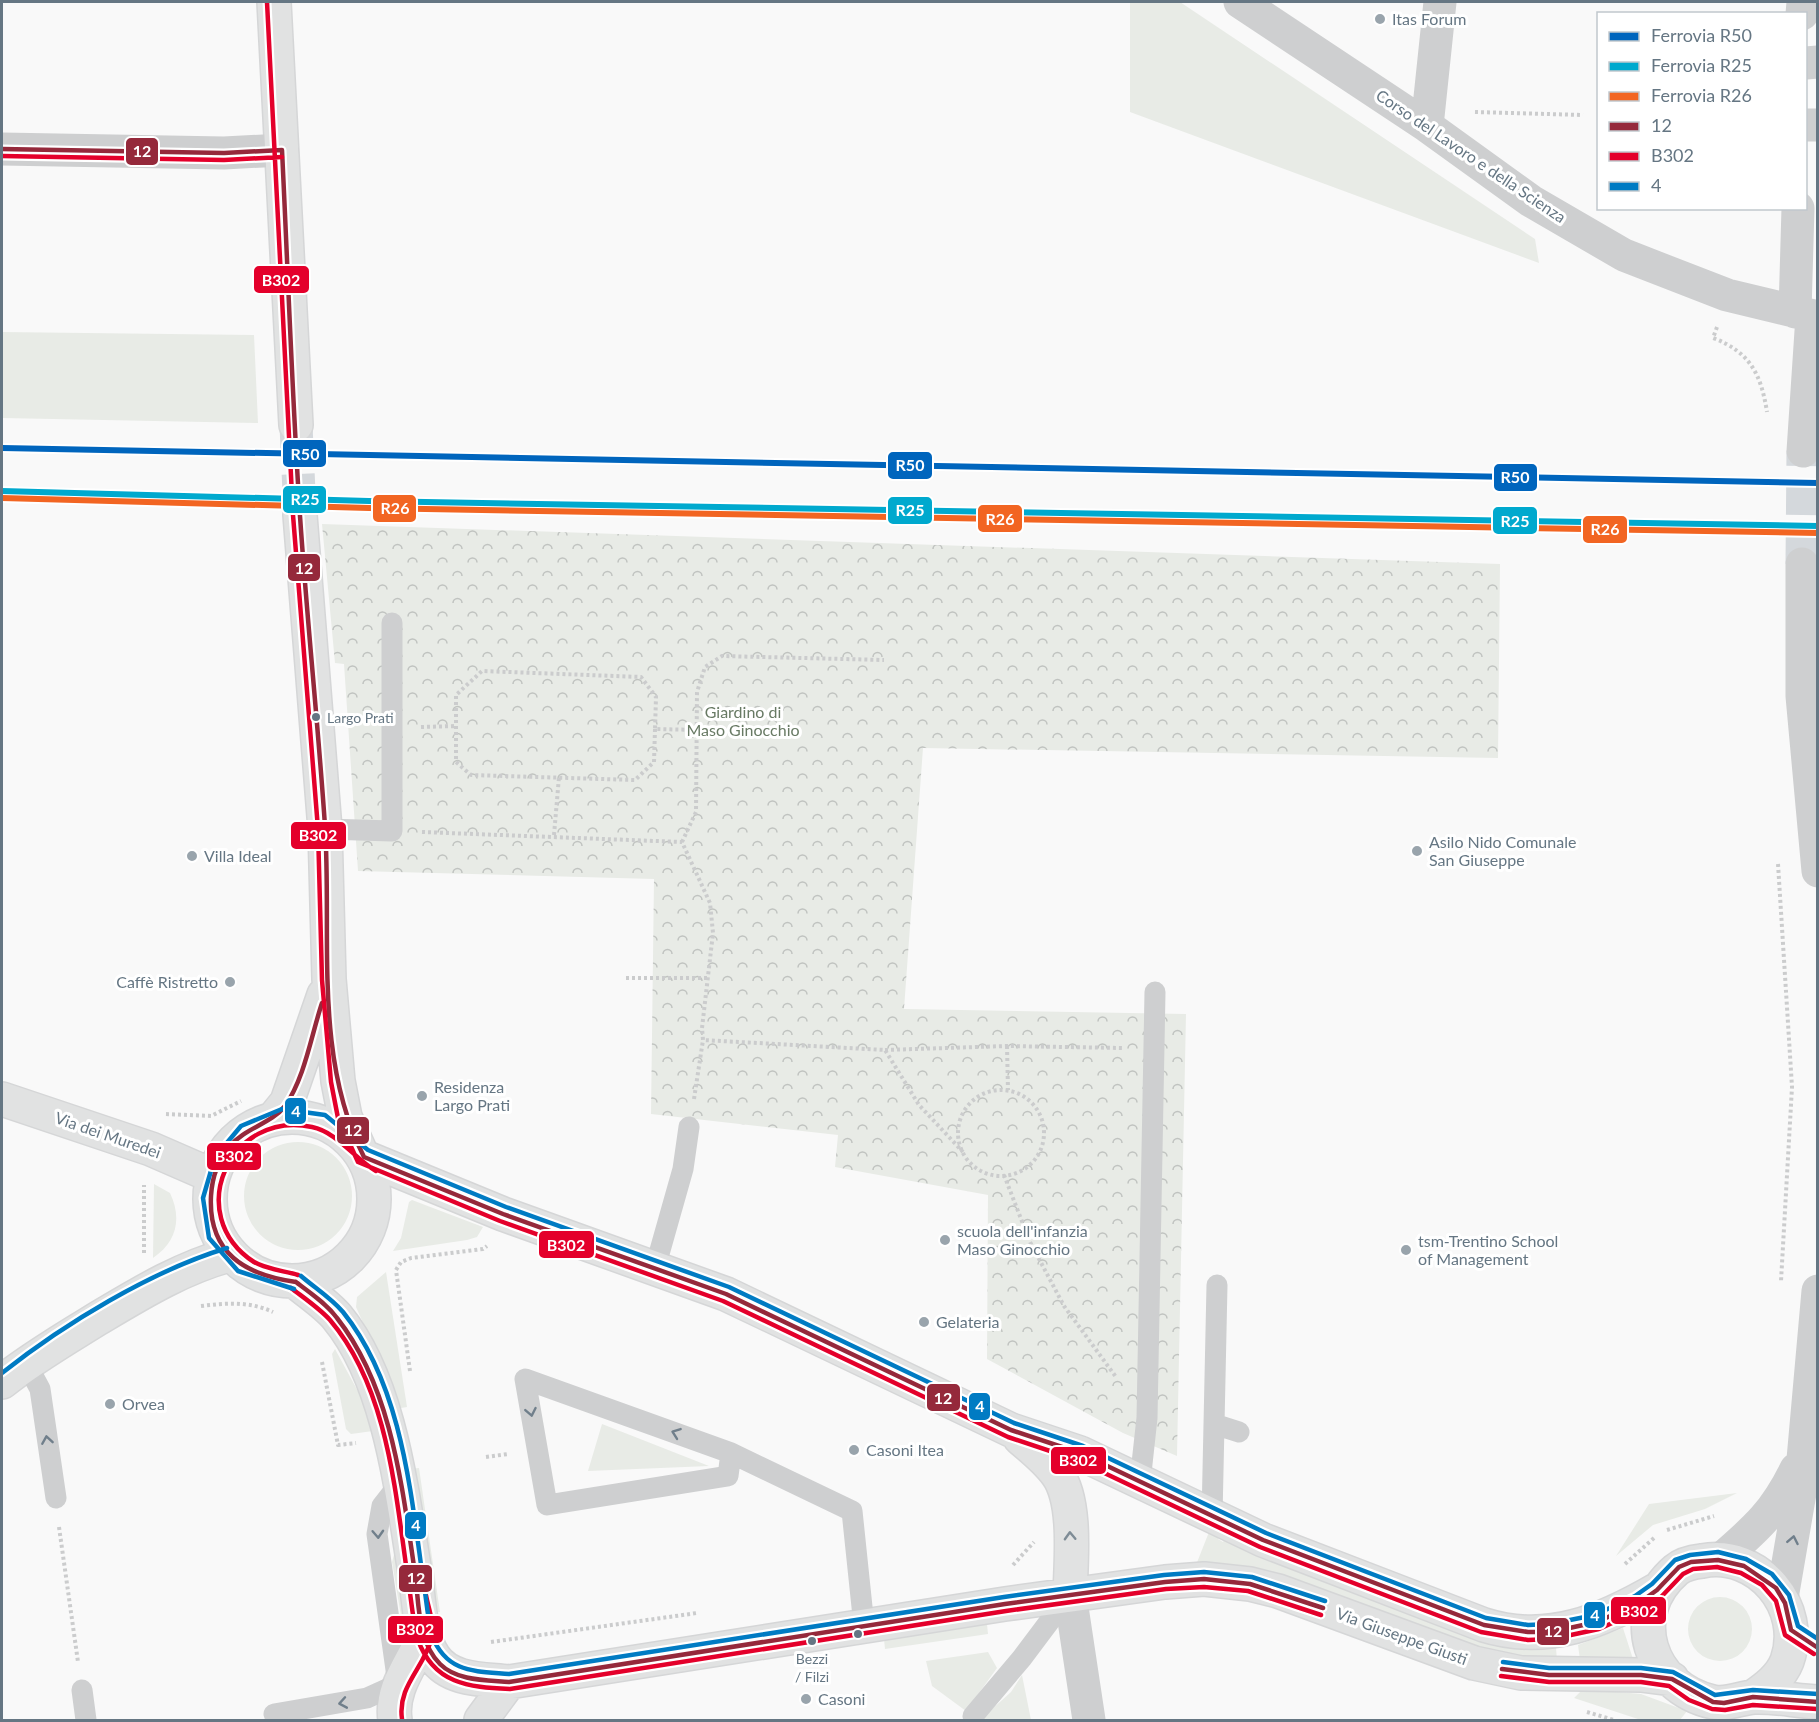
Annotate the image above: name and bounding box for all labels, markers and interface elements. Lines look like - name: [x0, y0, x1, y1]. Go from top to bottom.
- place label: Itas Forum: [1392, 9, 1466, 28]
- marker: Itas Forum: [1373, 12, 1387, 26]
- legend: [1597, 12, 1807, 210]
- text: Ferrovia R50: [1651, 24, 1752, 46]
- text: Ferrovia R25: [1651, 54, 1752, 76]
- text: Ferrovia R26: [1651, 84, 1752, 106]
- street label: Corso del Lavoro e della Scienza: [1373, 85, 1570, 226]
- text: 12: [1651, 114, 1672, 136]
- line badge: 12: [125, 137, 159, 166]
- text: 12: [133, 141, 151, 160]
- text: B302: [1651, 144, 1694, 166]
- text: 4: [1651, 174, 1661, 196]
- line badge: B302: [253, 265, 310, 294]
- text: B302: [262, 270, 300, 289]
- line badge: R50: [282, 439, 327, 468]
- text: R50: [291, 444, 319, 463]
- line badge: R50: [887, 451, 933, 480]
- text: R50: [896, 455, 924, 474]
- line badge: R50: [1493, 463, 1538, 492]
- text: R50: [1501, 467, 1529, 486]
- line badge: R25: [282, 485, 327, 514]
- text: R25: [291, 489, 319, 508]
- line badge: R26: [372, 494, 417, 523]
- line badge: R25: [887, 496, 933, 525]
- text: R26: [381, 498, 409, 517]
- text: R25: [896, 500, 924, 519]
- line badge: R26: [977, 504, 1023, 533]
- line badge: R25: [1492, 506, 1538, 535]
- text: R26: [986, 509, 1014, 528]
- text: R25: [1501, 511, 1529, 530]
- line badge: R26: [1582, 515, 1628, 544]
- text: R26: [1591, 519, 1619, 538]
- line badge: 12: [287, 553, 321, 582]
- text: 12: [295, 558, 313, 577]
- park label: Giardino di Maso Ginocchio: [686, 702, 800, 739]
- place label: Largo Prati: [327, 709, 394, 726]
- marker: Largo Prati: [310, 711, 322, 723]
- line badge: B302: [290, 821, 347, 850]
- text: B302: [299, 825, 337, 844]
- place label: Asilo Nido Comunale San Giuseppe: [1429, 832, 1576, 869]
- marker: Asilo Nido Comunale San Giuseppe: [1410, 844, 1424, 858]
- place label: Villa Ideal: [204, 846, 272, 865]
- marker: Villa Ideal: [185, 849, 199, 863]
- place label: Caffè Ristretto: [116, 972, 218, 991]
- marker: Caffè Ristretto: [223, 975, 237, 989]
- place label: Residenza Largo Prati: [434, 1077, 510, 1114]
- marker: Residenza Largo Prati: [415, 1089, 429, 1103]
- line badge: 4: [284, 1097, 307, 1125]
- text: 4: [291, 1101, 301, 1120]
- street label: Via dei Muredei: [53, 1107, 164, 1162]
- line badge: 12: [336, 1116, 370, 1145]
- text: 12: [344, 1120, 362, 1139]
- line badge: B302: [206, 1142, 262, 1171]
- text: B302: [215, 1146, 253, 1165]
- place label: scuola dell'infanzia Maso Ginocchio: [957, 1221, 1088, 1258]
- line badge: B302: [538, 1230, 595, 1259]
- place label: tsm-Trentino School of Management: [1418, 1231, 1558, 1268]
- marker: scuola dell'infanzia Maso Ginocchio: [938, 1233, 952, 1247]
- text: B302: [547, 1235, 585, 1254]
- marker: tsm-Trentino School of Management: [1399, 1243, 1413, 1257]
- place label: Gelateria: [936, 1312, 999, 1331]
- marker: Gelateria: [917, 1315, 931, 1329]
- line badge: 12: [926, 1383, 961, 1412]
- text: 12: [934, 1388, 952, 1407]
- line badge: 4: [968, 1392, 991, 1421]
- place label: Orvea: [122, 1394, 165, 1413]
- text: 4: [975, 1396, 985, 1415]
- marker: Orvea: [103, 1397, 117, 1411]
- one-way arrow: [524, 1407, 537, 1417]
- one-way arrow: [671, 1428, 682, 1441]
- one-way arrow: [42, 1436, 54, 1445]
- place label: Casoni Itea: [866, 1440, 944, 1459]
- marker: Casoni Itea: [847, 1443, 861, 1457]
- line badge: B302: [1050, 1446, 1107, 1475]
- text: B302: [1059, 1450, 1097, 1469]
- line badge: 4: [404, 1511, 427, 1540]
- text: 4: [411, 1515, 421, 1534]
- one-way arrow: [371, 1529, 384, 1538]
- one-way arrow: [1064, 1531, 1077, 1540]
- one-way arrow: [1786, 1535, 1799, 1545]
- line badge: 12: [398, 1564, 433, 1593]
- text: 12: [407, 1568, 425, 1587]
- line badge: B302: [1610, 1596, 1667, 1625]
- line badge: 4: [1583, 1601, 1606, 1629]
- text: B302: [1620, 1601, 1658, 1620]
- street label: Via Giuseppe Giusti: [1334, 1603, 1470, 1668]
- text: 4: [1590, 1605, 1600, 1624]
- line badge: B302: [387, 1615, 444, 1644]
- line badge: 12: [1536, 1617, 1570, 1646]
- text: B302: [396, 1619, 434, 1638]
- text: 12: [1544, 1621, 1562, 1640]
- unlabelled marker: [852, 1628, 864, 1640]
- marker: Bezzi / Filzi: [806, 1635, 818, 1647]
- place label: Bezzi / Filzi: [795, 1650, 829, 1685]
- place label: Casoni: [818, 1689, 865, 1708]
- marker: Casoni: [799, 1692, 813, 1706]
- one-way arrow: [338, 1696, 347, 1708]

